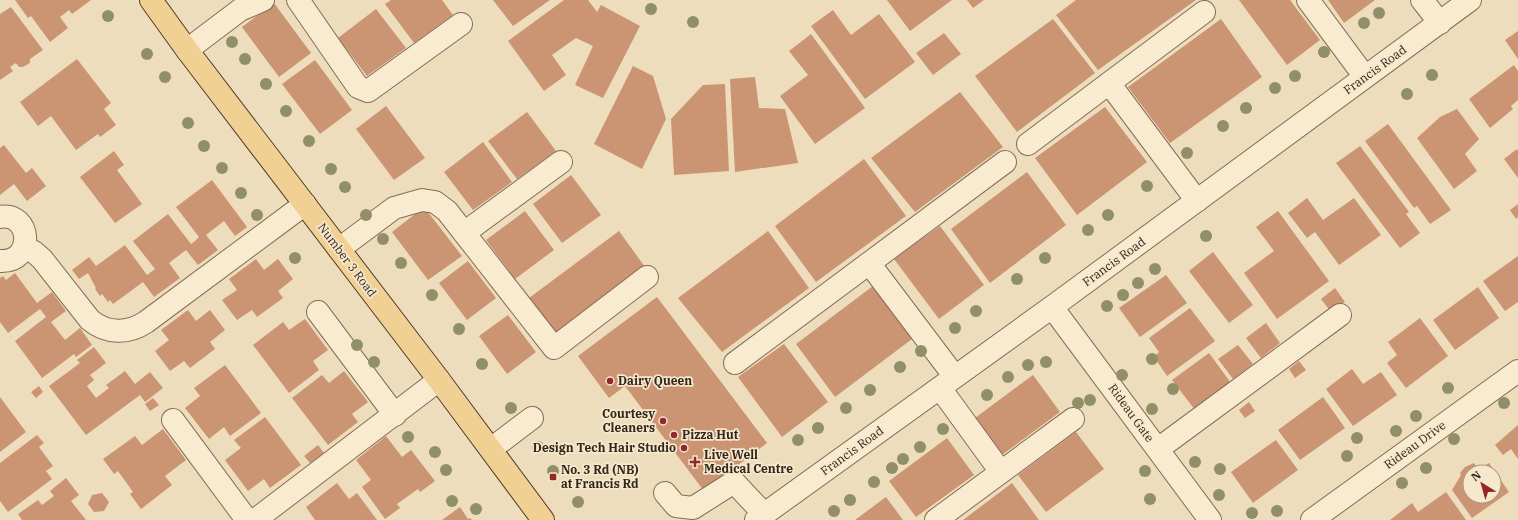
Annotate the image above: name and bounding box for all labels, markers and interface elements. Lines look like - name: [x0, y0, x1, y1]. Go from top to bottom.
- street label: Francis Road: [1340, 42, 1409, 97]
- street label: Number 3 Road: [315, 220, 380, 300]
- street label: Francis Road: [1079, 234, 1148, 289]
- place label: Dairy Queen: [618, 373, 692, 388]
- marker: Dairy Queen: [605, 376, 615, 386]
- street label: Rideau Gate: [1105, 381, 1158, 445]
- place label: Courtesy Cleaners: [602, 406, 655, 435]
- marker: Courtesy Cleaners: [658, 416, 668, 426]
- street label: Rideau Drive: [1381, 417, 1449, 472]
- street label: Francis Road: [817, 423, 886, 478]
- place label: Pizza Hut: [682, 427, 739, 442]
- marker: Pizza Hut: [669, 430, 679, 440]
- place label: Design Tech Hair Studio: [533, 440, 676, 455]
- marker: Design Tech Hair Studio: [679, 443, 689, 453]
- place label: Live Well Medical Centre: [704, 447, 793, 476]
- marker: Live Well Medical Centre: [689, 456, 701, 468]
- place label: No. 3 Rd (NB) at Francis Rd: [561, 462, 639, 491]
- north arrow: [1462, 464, 1502, 504]
- text: N: [1468, 468, 1484, 484]
- marker: No. 3 Rd (NB) at Francis Rd: [548, 472, 558, 482]

